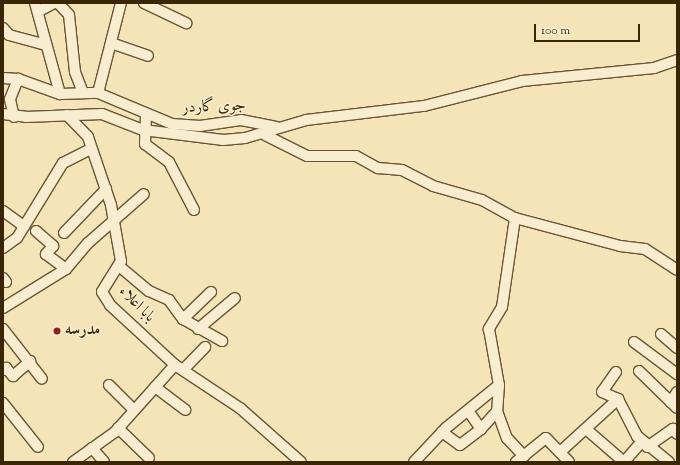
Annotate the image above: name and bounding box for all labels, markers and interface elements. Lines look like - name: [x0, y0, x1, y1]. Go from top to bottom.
- scale bar: [536, 16, 642, 42]
- text: 100 m: [541, 22, 570, 40]
- street label: جوی گاردر: [182, 97, 246, 119]
- street label: بابا اعلاء: [114, 283, 158, 327]
- place label: مدرسه: [65, 321, 100, 341]
- marker: مدرسه: [52, 326, 62, 336]

